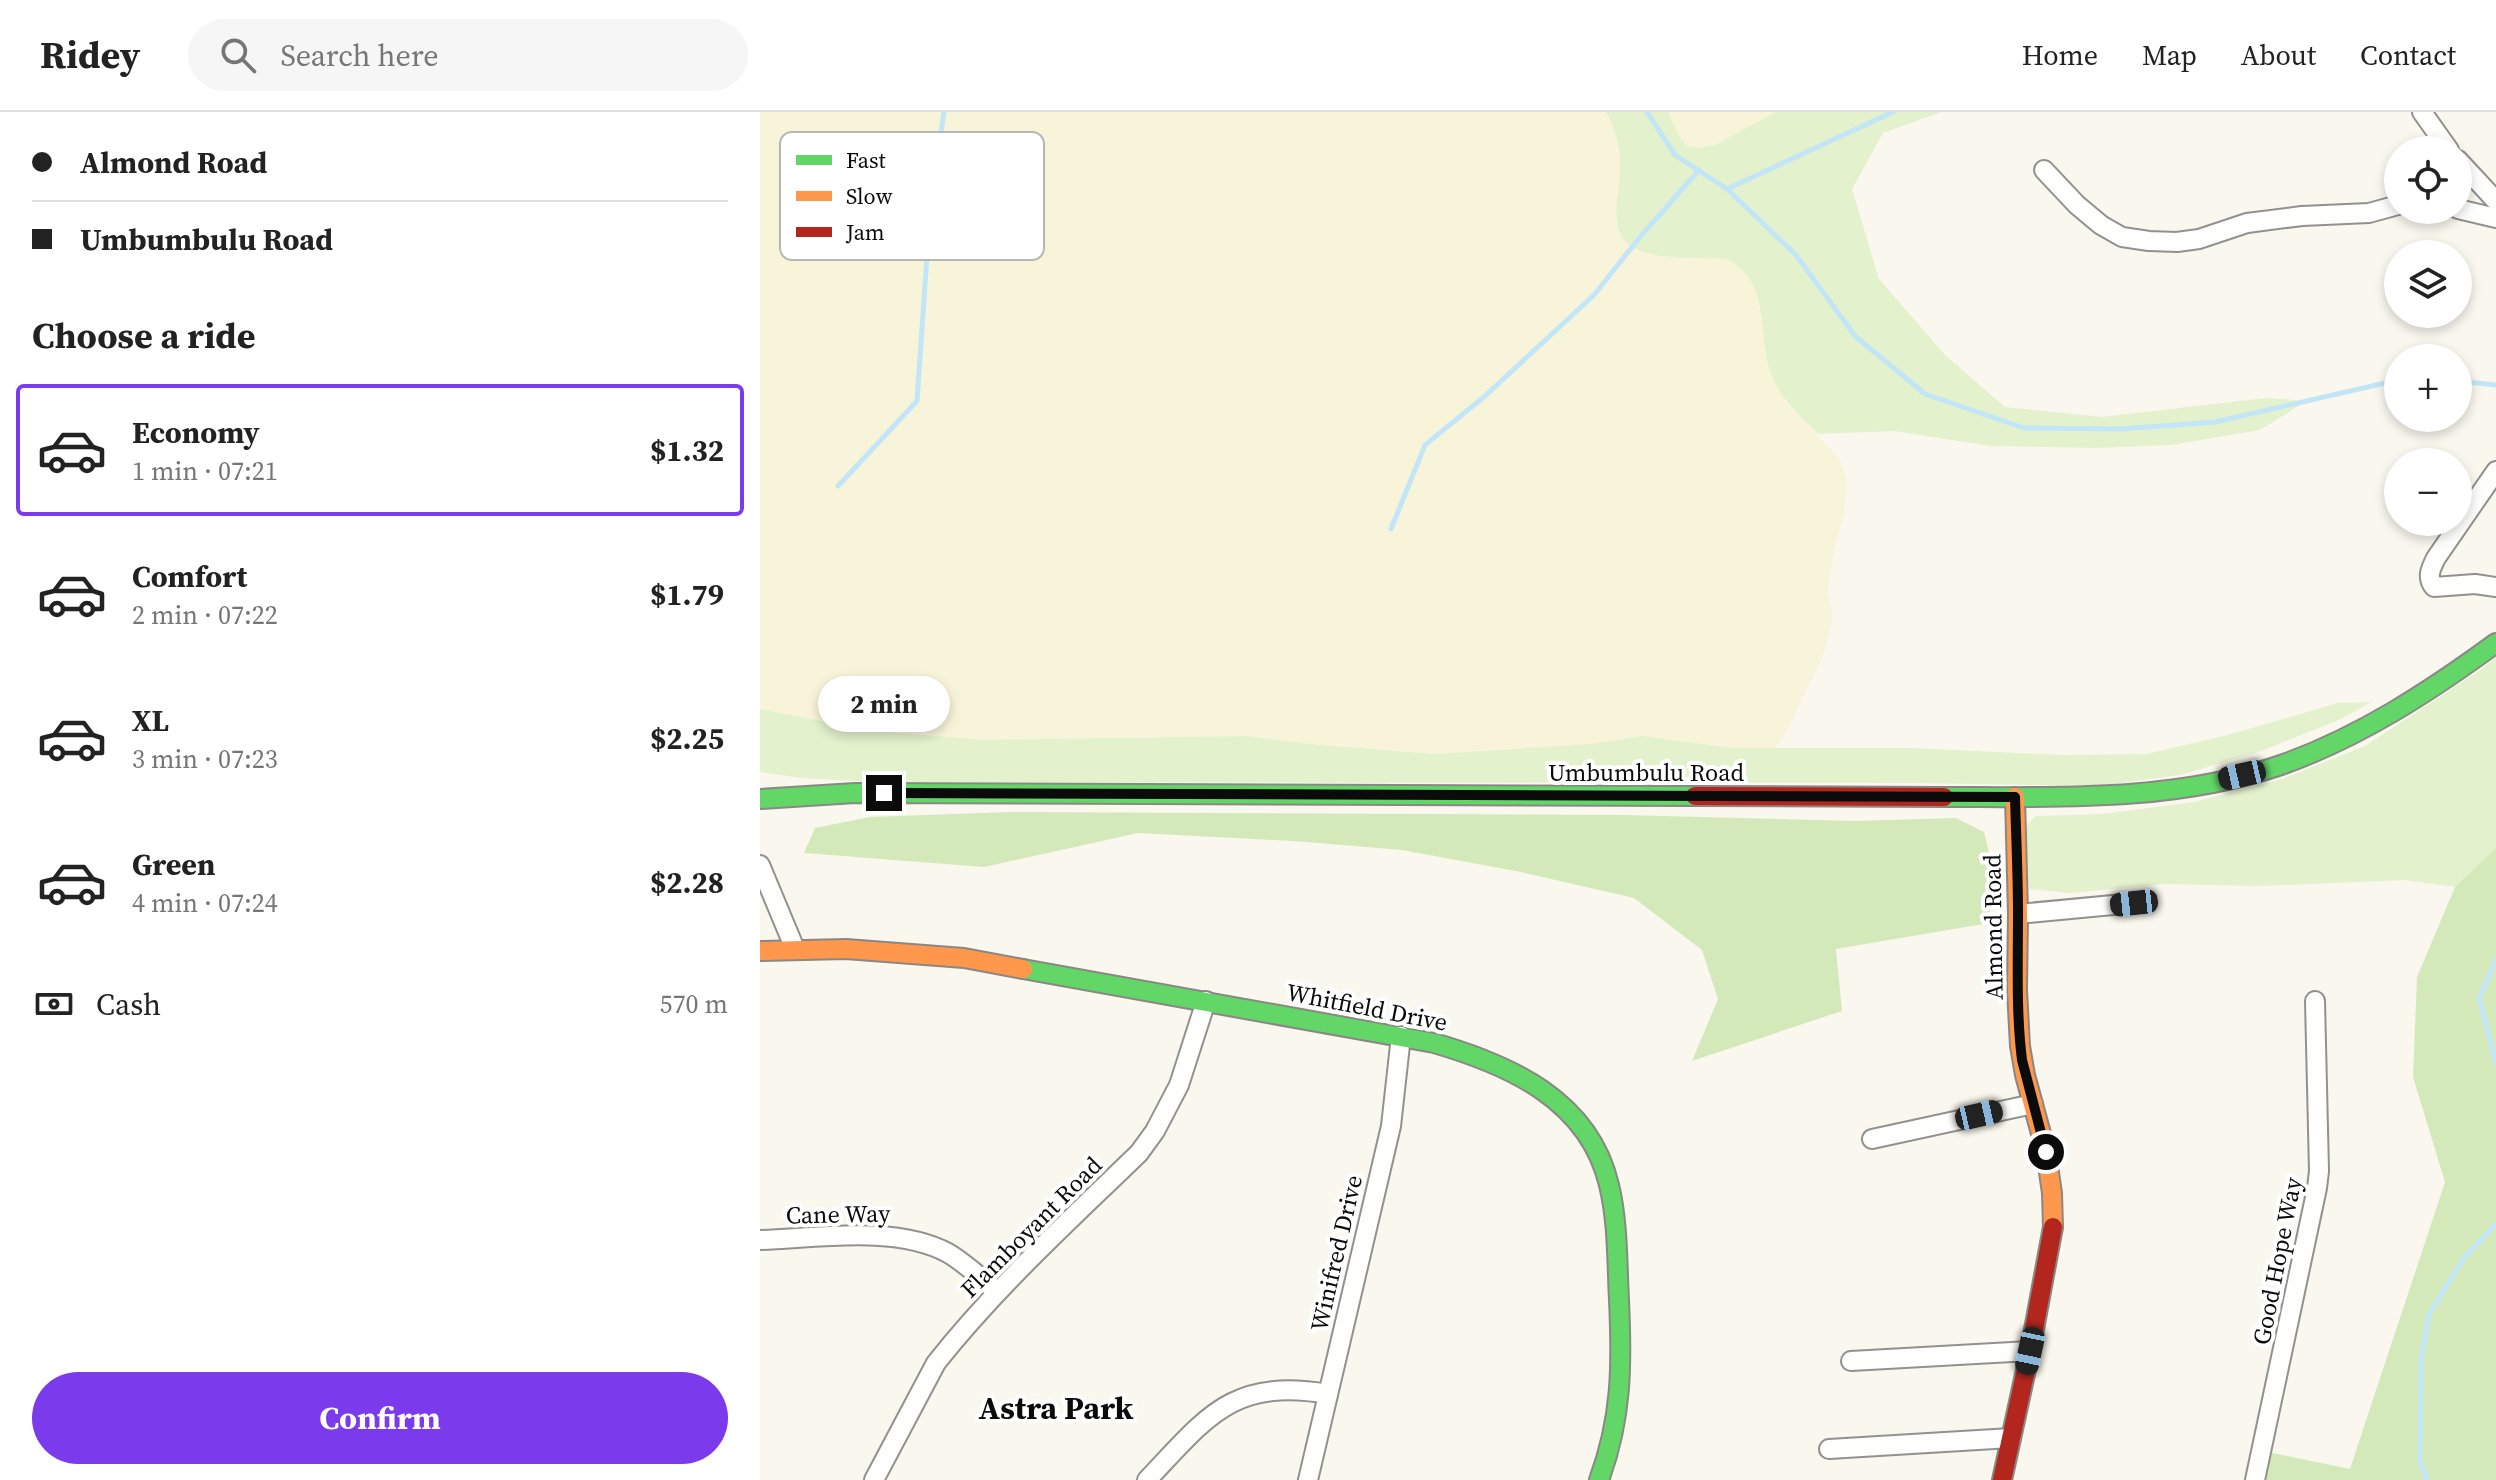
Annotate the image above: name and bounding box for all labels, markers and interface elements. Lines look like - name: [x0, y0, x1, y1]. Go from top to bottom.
- search box: [188, 19, 748, 91]
- text: Ridey: [40, 29, 140, 81]
- icon: search: [216, 33, 260, 77]
- text: Search here: [280, 35, 439, 76]
- text: Home: [2022, 36, 2098, 74]
- text: Map: [2142, 36, 2197, 74]
- text: About: [2241, 36, 2316, 74]
- text: Contact: [2360, 36, 2456, 74]
- legend: [780, 132, 1044, 260]
- map controls: [2384, 136, 2472, 536]
- button: locate: [2384, 136, 2472, 224]
- text: Almond Road: [80, 142, 267, 183]
- text: Fast: [846, 145, 887, 175]
- text: Slow: [846, 181, 893, 211]
- text: Jam: [845, 217, 885, 247]
- text: Umbumbulu Road: [80, 219, 333, 260]
- button: layers: [2384, 240, 2472, 328]
- text: Choose a ride: [32, 311, 255, 360]
- button: +: [2384, 344, 2472, 432]
- text: Economy: [132, 412, 260, 453]
- icon: car: [36, 414, 108, 486]
- text: $1.32: [650, 430, 724, 471]
- button: −: [2384, 448, 2472, 536]
- text: 1 min · 07:21: [132, 453, 278, 489]
- text: Comfort: [132, 556, 247, 597]
- icon: car: [36, 558, 108, 630]
- text: $1.79: [650, 574, 724, 615]
- text: 2 min · 07:22: [132, 597, 278, 633]
- callout: 2 min: [818, 677, 950, 733]
- text: 2 min: [850, 686, 918, 722]
- text: XL: [132, 700, 169, 741]
- icon: car: [36, 702, 108, 774]
- text: $2.25: [650, 718, 724, 759]
- text: 3 min · 07:23: [132, 741, 278, 777]
- street label: Umbumbulu Road: [1548, 756, 1744, 789]
- car: [2216, 758, 2268, 792]
- route end: [866, 775, 902, 811]
- text: Green: [132, 844, 215, 885]
- icon: car: [36, 846, 108, 918]
- street label: Almond Road: [1975, 853, 2011, 1000]
- text: $2.28: [650, 862, 724, 903]
- text: 4 min · 07:24: [132, 885, 278, 921]
- car: [2109, 889, 2159, 917]
- street label: Whitfield Drive: [1284, 975, 1450, 1039]
- icon: cash: [32, 982, 76, 1026]
- text: Cash: [96, 984, 161, 1025]
- text: 570 m: [660, 986, 728, 1022]
- car: [1953, 1098, 2005, 1132]
- route start: [2028, 1134, 2064, 1170]
- street label: Flamboyant Road: [953, 1149, 1109, 1305]
- street label: Winifred Drive: [1302, 1172, 1370, 1334]
- street label: Good Hope Way: [2245, 1174, 2310, 1348]
- street label: Cane Way: [785, 1197, 891, 1231]
- car: [2013, 1325, 2047, 1377]
- button: Confirm: [32, 1372, 728, 1464]
- district label: Astra Park: [979, 1386, 1134, 1430]

